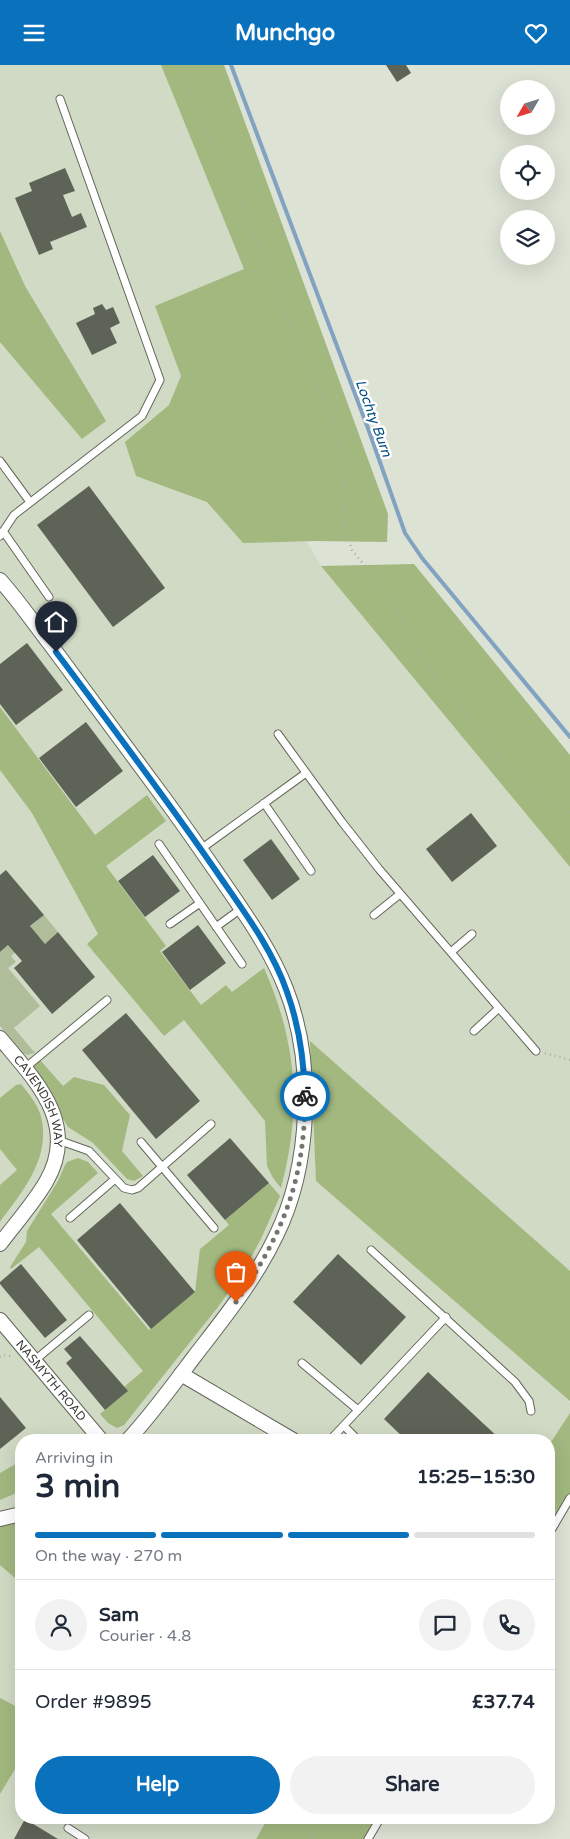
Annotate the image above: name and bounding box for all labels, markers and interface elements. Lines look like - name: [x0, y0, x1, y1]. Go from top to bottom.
- icon: menu: [20, 19, 48, 47]
- icon: heart: [522, 19, 550, 47]
- text: Munchgo: [235, 20, 335, 46]
- north arrow: [500, 80, 555, 135]
- map controls: [500, 80, 555, 265]
- button: locate: [500, 145, 555, 200]
- button: layers: [500, 210, 555, 265]
- water label: Lochty Burn: [352, 377, 396, 460]
- pin: [35, 601, 77, 652]
- icon: home: [42, 608, 70, 636]
- street label: CAVENDISH WAY: [11, 1052, 65, 1148]
- courier: [280, 1071, 330, 1121]
- icon: bike: [291, 1082, 319, 1110]
- pin: [215, 1251, 257, 1302]
- icon: bag: [222, 1258, 250, 1286]
- street label: NASMYTH ROAD: [13, 1337, 89, 1424]
- text: Arriving in: [35, 1448, 113, 1468]
- text: 15:25–15:30: [417, 1466, 535, 1488]
- text: 3 min: [35, 1468, 120, 1506]
- text: On the way · 270 m: [35, 1546, 182, 1566]
- button: person: [35, 1599, 87, 1651]
- button: chat: [419, 1599, 471, 1651]
- button: phone: [483, 1599, 535, 1651]
- text: Sam: [99, 1604, 139, 1626]
- text: Courier · 4.8: [99, 1626, 191, 1646]
- text: Order #9895: [35, 1691, 152, 1713]
- text: £37.74: [472, 1691, 535, 1713]
- button: Help: [35, 1756, 280, 1814]
- button: Share: [290, 1756, 535, 1814]

